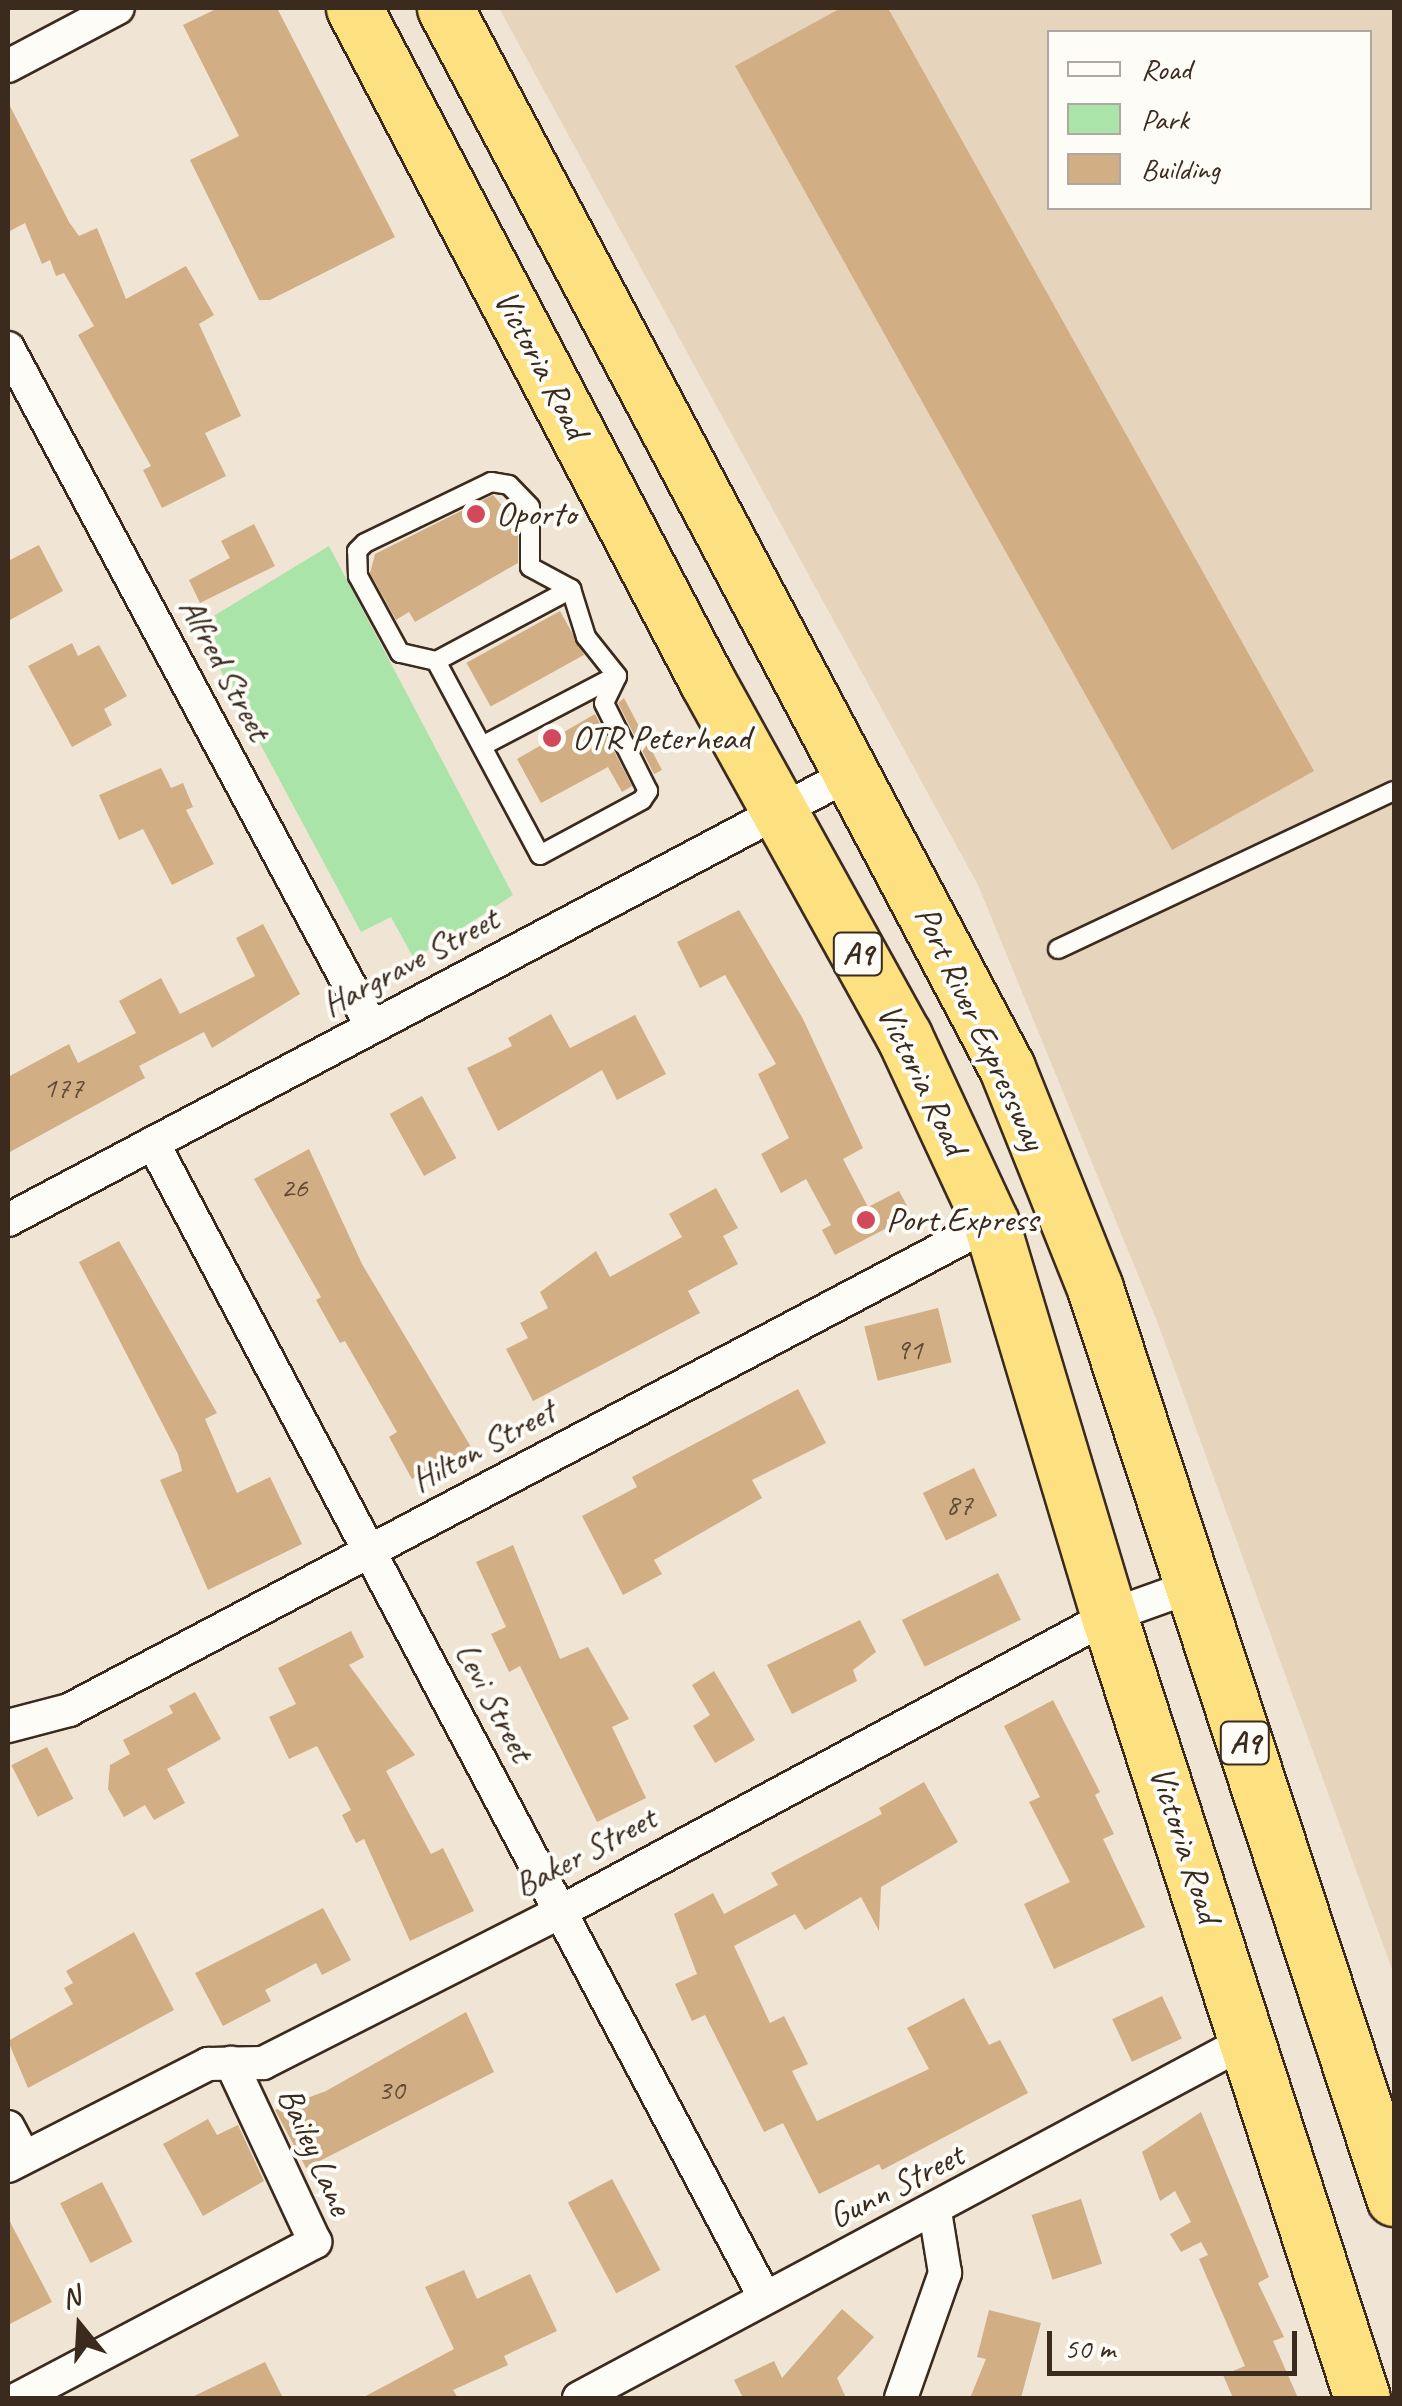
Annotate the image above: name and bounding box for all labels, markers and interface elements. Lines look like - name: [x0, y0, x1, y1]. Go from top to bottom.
- legend: [1047, 30, 1372, 210]
- text: Road: [1141, 50, 1191, 88]
- text: Park: [1141, 100, 1189, 138]
- text: Building: [1141, 150, 1220, 188]
- street label: Victoria Road: [485, 283, 597, 445]
- place label: Oporto: [496, 493, 576, 535]
- marker: Oporto: [465, 503, 487, 525]
- street label: Alfred Street: [170, 590, 280, 748]
- place label: OTR Peterhead: [572, 717, 750, 759]
- marker: OTR Peterhead: [541, 727, 563, 749]
- street label: Hargrave Street: [314, 898, 506, 1026]
- street label: Port River Expressway: [905, 899, 1055, 1157]
- road number: A9: [830, 927, 886, 981]
- street label: Victoria Road: [868, 997, 976, 1161]
- house number: 177: [43, 1069, 83, 1105]
- house number: 26: [281, 1169, 307, 1205]
- place label: Port Express: [886, 1199, 1038, 1241]
- marker: Port Express: [855, 1209, 877, 1231]
- house number: 91: [896, 1331, 922, 1367]
- street label: Hilton Street: [404, 1391, 562, 1501]
- house number: 87: [946, 1486, 972, 1522]
- street label: Levi Street: [445, 1635, 543, 1769]
- road number: A9: [1218, 1716, 1272, 1770]
- street label: Victoria Road: [1140, 1761, 1230, 1927]
- street label: Baker Street: [507, 1797, 663, 1907]
- house number: 30: [378, 2071, 404, 2107]
- street label: Bailey Lane: [268, 2081, 362, 2221]
- street label: Gunn Street: [821, 2134, 971, 2238]
- north arrow: [30, 2276, 130, 2376]
- text: N: [57, 2278, 84, 2316]
- scale bar: [1052, 2311, 1302, 2373]
- text: 50 m: [1064, 2329, 1115, 2367]

